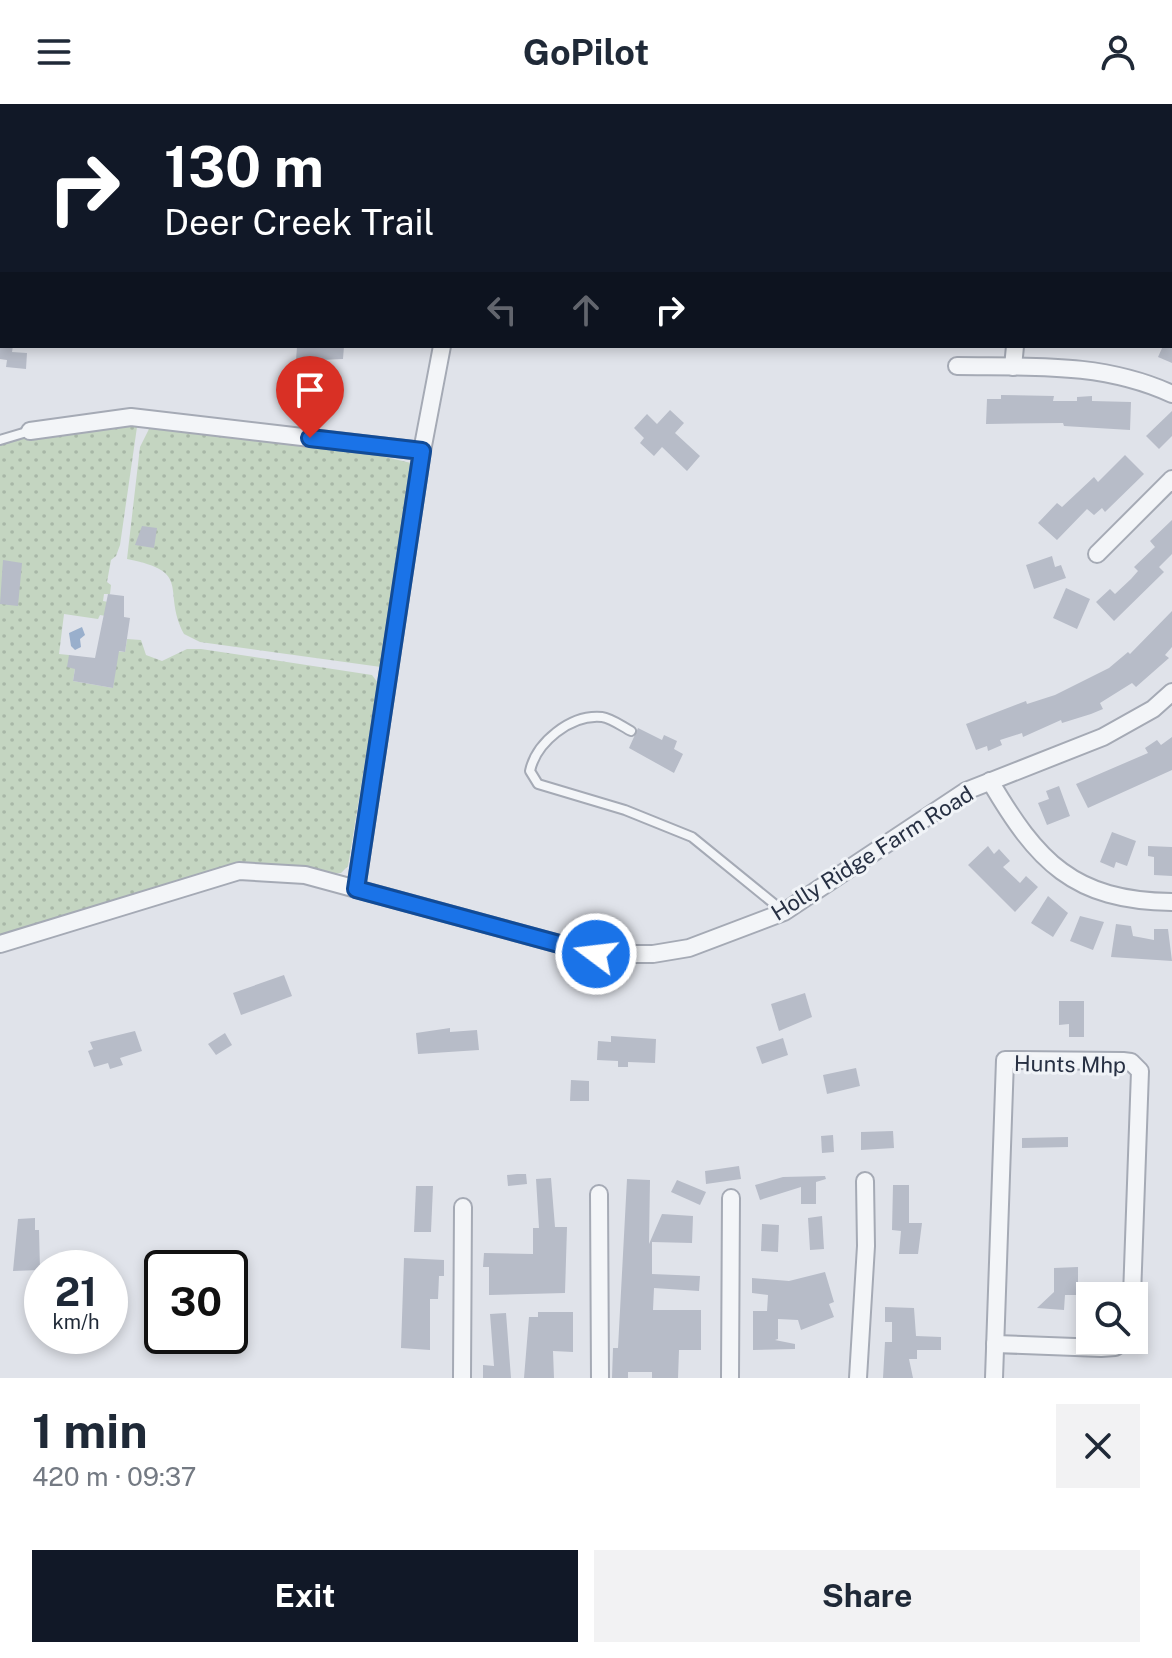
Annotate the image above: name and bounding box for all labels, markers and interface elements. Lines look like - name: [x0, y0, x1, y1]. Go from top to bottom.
- icon: menu: [32, 30, 76, 74]
- icon: person: [1096, 30, 1140, 74]
- text: GoPilot: [523, 31, 649, 73]
- text: 130 m: [164, 134, 324, 200]
- icon: right: [32, 136, 136, 240]
- text: Deer Creek Trail: [164, 201, 434, 243]
- icon: left: [480, 288, 524, 332]
- icon: ahead: [564, 288, 608, 332]
- icon: right: [648, 288, 692, 332]
- pin: [276, 356, 344, 438]
- icon: arrive: [288, 368, 332, 412]
- street label: Holly Ridge Farm Road: [766, 780, 978, 926]
- position arrow: [554, 912, 638, 996]
- street label: Hunts Mhp: [1014, 1050, 1126, 1078]
- speed limit sign: 30: [144, 1250, 248, 1354]
- text: 21: [55, 1268, 97, 1315]
- map controls: [1076, 1282, 1148, 1354]
- button: search: [1076, 1282, 1148, 1354]
- text: km/h: [52, 1310, 100, 1334]
- text: 1 min: [32, 1402, 148, 1459]
- button: close: [1056, 1404, 1140, 1488]
- text: 420 m · 09:37: [32, 1461, 196, 1492]
- button: Exit: [32, 1550, 578, 1642]
- button: Share: [594, 1550, 1140, 1642]

